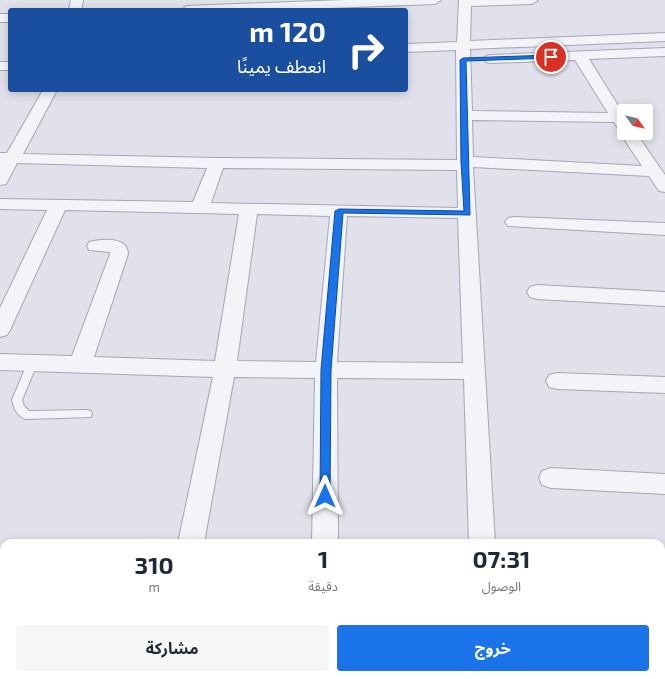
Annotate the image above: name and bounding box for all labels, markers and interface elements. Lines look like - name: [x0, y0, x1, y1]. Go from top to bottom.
- text: 120 m: [249, 14, 326, 48]
- icon: right: [340, 24, 392, 76]
- pin: [534, 40, 568, 74]
- icon: arrive: [540, 46, 562, 68]
- text: انعطف يمينًا: [237, 55, 326, 77]
- north arrow: [617, 104, 653, 140]
- map controls: [617, 104, 653, 140]
- position arrow: [304, 475, 346, 517]
- text: 1: [318, 544, 328, 573]
- text: 07:31: [472, 544, 530, 573]
- text: 310: [135, 550, 174, 579]
- text: دقيقة: [308, 578, 338, 594]
- text: الوصول: [482, 578, 521, 594]
- text: m: [148, 579, 160, 595]
- button: مشاركة: [16, 625, 329, 671]
- button: خروج: [337, 625, 649, 671]

